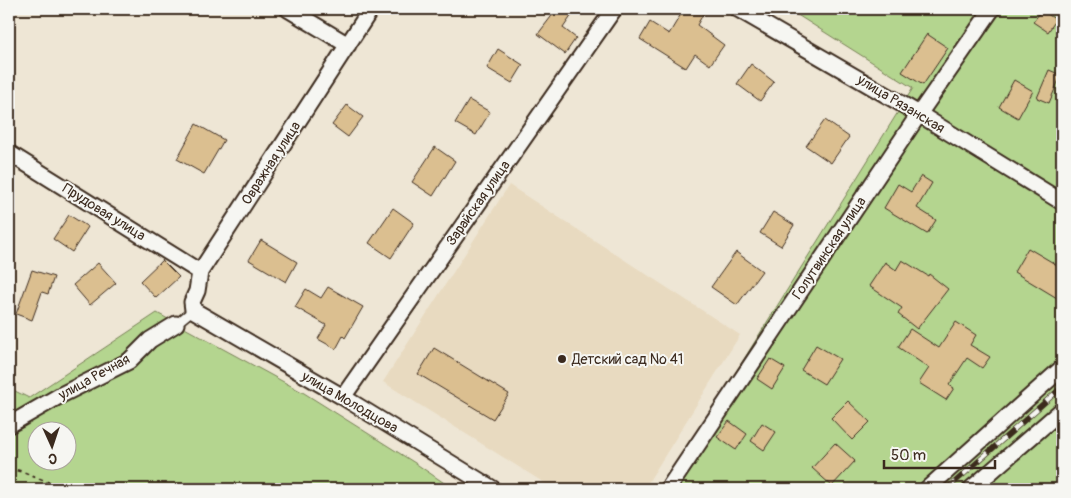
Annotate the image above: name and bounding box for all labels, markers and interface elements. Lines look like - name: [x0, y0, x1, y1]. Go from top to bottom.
- street label: улица Рязанская: [853, 71, 948, 137]
- street label: Овражная улица: [238, 118, 304, 208]
- street label: Зарайская улица: [442, 157, 514, 249]
- street label: Прудовая улица: [59, 180, 149, 244]
- street label: Голутвинская улица: [788, 193, 870, 303]
- street label: улица Речная: [54, 350, 133, 404]
- place label: Детский сад № 41: [571, 351, 683, 368]
- marker: Детский сад № 41: [556, 353, 568, 365]
- street label: улица Молодцова: [298, 367, 401, 436]
- north arrow: [28, 420, 78, 470]
- scale bar: [884, 438, 995, 470]
- text: 50 m: [891, 446, 926, 465]
- text: С: [48, 450, 57, 467]

